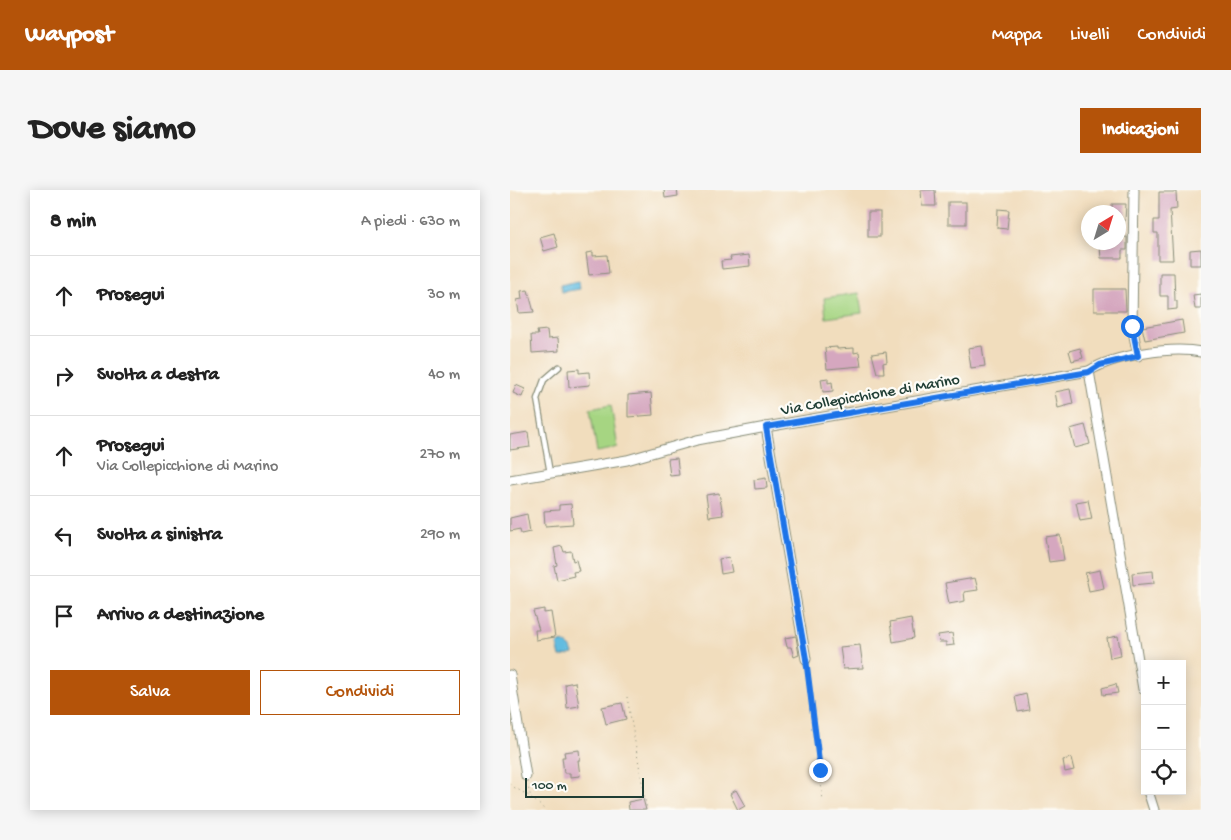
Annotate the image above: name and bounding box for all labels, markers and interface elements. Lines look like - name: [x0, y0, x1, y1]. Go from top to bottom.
- text: Waypost: [25, 21, 113, 50]
- text: Mappa: [992, 25, 1042, 46]
- text: Livelli: [1070, 25, 1110, 46]
- text: Condividi: [1138, 25, 1206, 46]
- button: Indicazioni: [1080, 108, 1201, 153]
- text: Dove siamo: [30, 110, 196, 151]
- north arrow: [1081, 205, 1126, 250]
- text: 8 min: [50, 210, 96, 235]
- text: A piedi · 630 m: [361, 213, 460, 232]
- icon: ahead: [50, 282, 78, 310]
- text: Prosegui: [97, 284, 165, 307]
- text: 30 m: [427, 286, 460, 305]
- route start: [1121, 315, 1144, 338]
- icon: right: [50, 362, 78, 390]
- text: Svolta a destra: [97, 364, 219, 387]
- text: 40 m: [428, 366, 460, 385]
- street label: Via Collepicchione di Marino: [779, 371, 961, 422]
- text: Prosegui: [97, 435, 165, 458]
- icon: ahead: [50, 442, 78, 470]
- text: 270 m: [420, 446, 460, 465]
- text: Via Collepicchione di Marino: [97, 458, 278, 477]
- icon: left: [50, 522, 78, 550]
- text: Svolta a sinistra: [97, 524, 222, 547]
- text: 290 m: [420, 526, 460, 545]
- icon: arrive: [50, 602, 78, 630]
- text: Arrivo a destinazione: [97, 604, 264, 627]
- map controls: [1141, 660, 1186, 795]
- button: +: [1141, 660, 1186, 705]
- button: Salva: [50, 670, 250, 715]
- button: Condividi: [260, 670, 460, 715]
- button: −: [1141, 705, 1186, 750]
- button: locate: [1141, 750, 1186, 795]
- route end: [809, 759, 832, 782]
- scale bar: [525, 775, 644, 798]
- text: 100 m: [532, 778, 567, 795]

